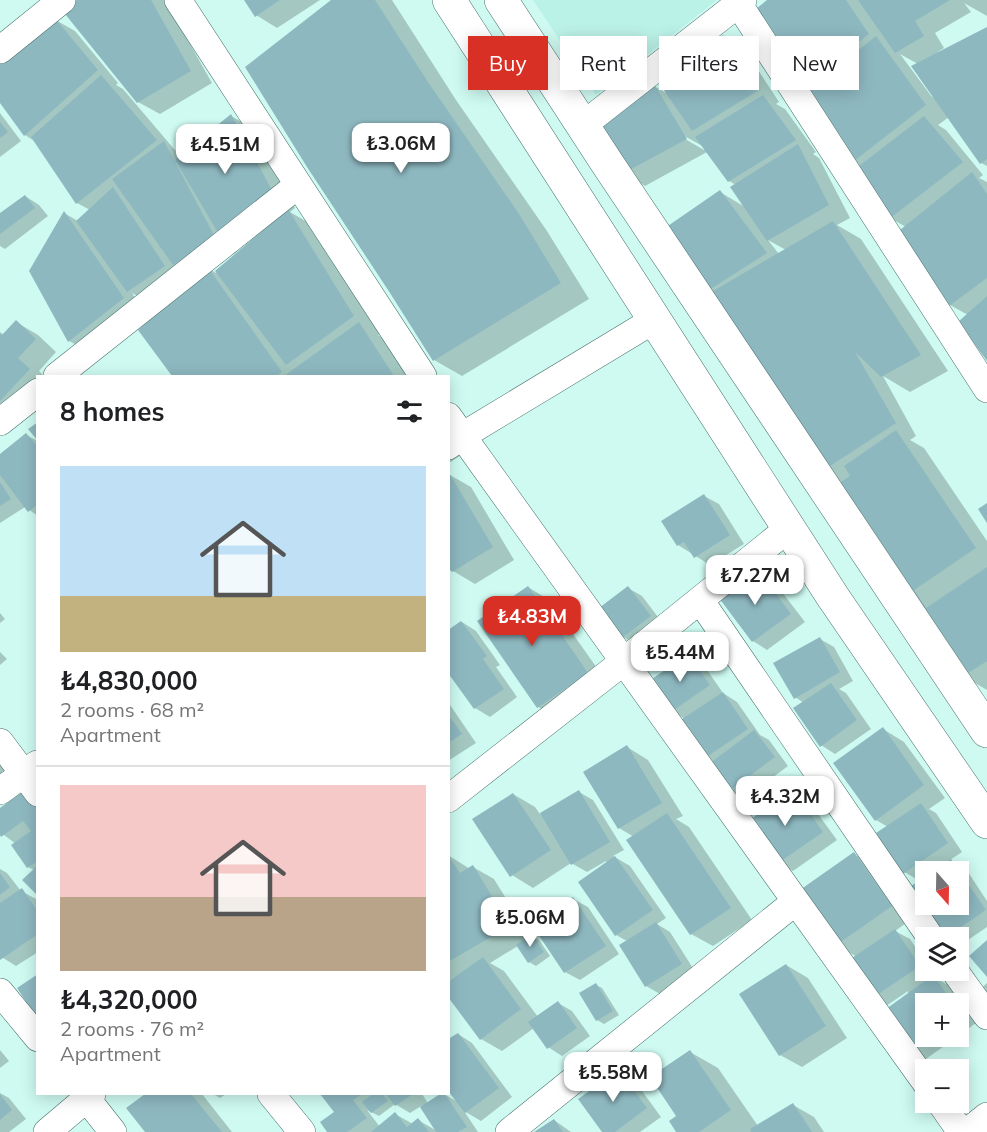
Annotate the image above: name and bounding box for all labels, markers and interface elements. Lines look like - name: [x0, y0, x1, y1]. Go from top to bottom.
- chip: Buy: [468, 36, 548, 90]
- chip: Rent: [560, 36, 647, 90]
- chip: Filters: [659, 36, 759, 90]
- chip: New: [771, 36, 859, 90]
- pin: ₺3.06M: [352, 123, 450, 174]
- pin: ₺4.51M: [176, 124, 274, 175]
- text: ₺3.06M: [366, 130, 436, 155]
- text: ₺4.51M: [190, 131, 260, 156]
- text: 8 homes: [60, 395, 164, 428]
- icon: filters: [393, 395, 426, 428]
- icon: home: [189, 505, 297, 613]
- pin: ₺7.27M: [706, 555, 804, 606]
- text: ₺7.27M: [720, 562, 790, 587]
- pin: ₺4.83M: [483, 596, 581, 647]
- text: ₺4.83M: [497, 603, 567, 628]
- pin: ₺5.44M: [631, 632, 729, 683]
- text: ₺5.44M: [645, 639, 715, 664]
- text: ₺4,830,000: [60, 664, 198, 697]
- text: 2 rooms · 68 m²: [60, 697, 204, 722]
- text: Apartment: [60, 722, 161, 747]
- pin: ₺4.32M: [736, 776, 834, 827]
- text: ₺4.32M: [750, 783, 820, 808]
- icon: home: [189, 824, 297, 932]
- north arrow: [915, 861, 969, 915]
- map controls: [915, 861, 969, 1113]
- pin: ₺5.06M: [481, 897, 579, 948]
- text: ₺5.06M: [495, 904, 565, 929]
- button: layers: [915, 927, 969, 981]
- text: ₺4,320,000: [60, 983, 198, 1016]
- button: +: [915, 993, 969, 1047]
- text: 2 rooms · 76 m²: [60, 1016, 204, 1041]
- text: Apartment: [60, 1041, 161, 1066]
- pin: ₺5.58M: [564, 1052, 662, 1103]
- text: ₺5.58M: [578, 1059, 648, 1084]
- button: −: [915, 1059, 969, 1113]

